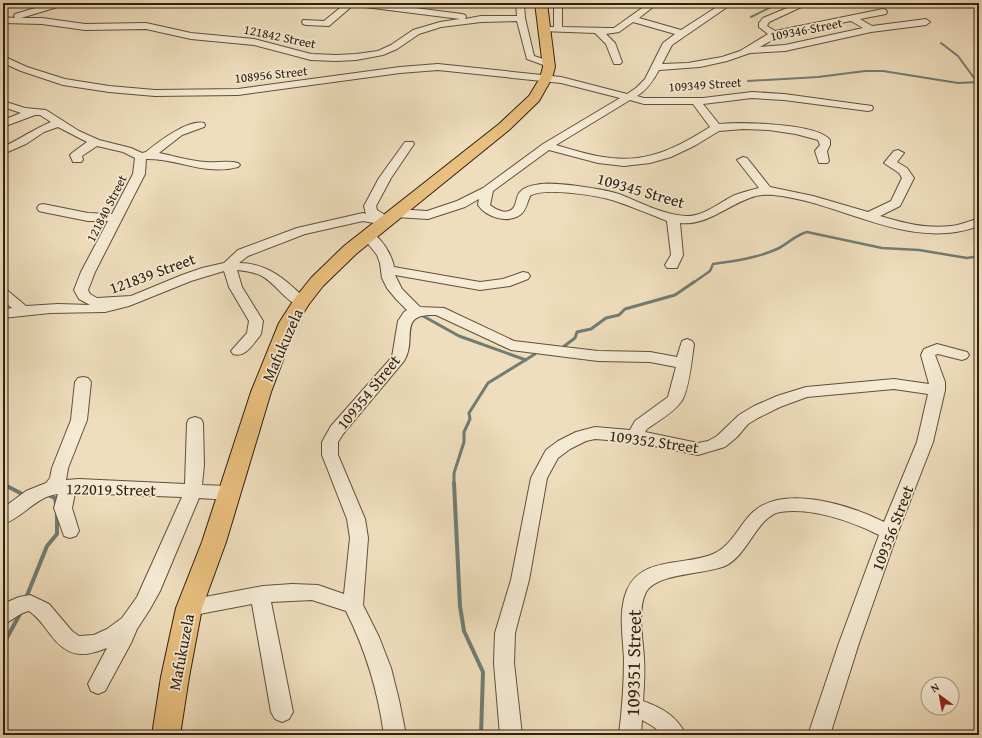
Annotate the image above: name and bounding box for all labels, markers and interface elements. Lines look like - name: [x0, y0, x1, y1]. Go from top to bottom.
- street label: 109346 Street: [768, 13, 844, 46]
- street label: 121842 Street: [242, 20, 318, 53]
- street label: 108956 Street: [234, 61, 309, 88]
- street label: 109349 Street: [668, 72, 743, 97]
- street label: 109345 Street: [594, 166, 688, 214]
- street label: 121840 Street: [81, 171, 132, 245]
- street label: 121839 Street: [106, 246, 199, 300]
- street label: Mafukuzela: [255, 304, 309, 385]
- street label: 109354 Street: [330, 349, 406, 435]
- street label: 109352 Street: [608, 423, 701, 459]
- street label: 122019 Street: [66, 476, 157, 502]
- street label: 109356 Street: [865, 481, 919, 574]
- street label: 109351 Street: [618, 609, 648, 717]
- street label: Mafukuzela: [162, 611, 200, 692]
- north arrow: [920, 676, 960, 716]
- text: N: [927, 678, 943, 696]

